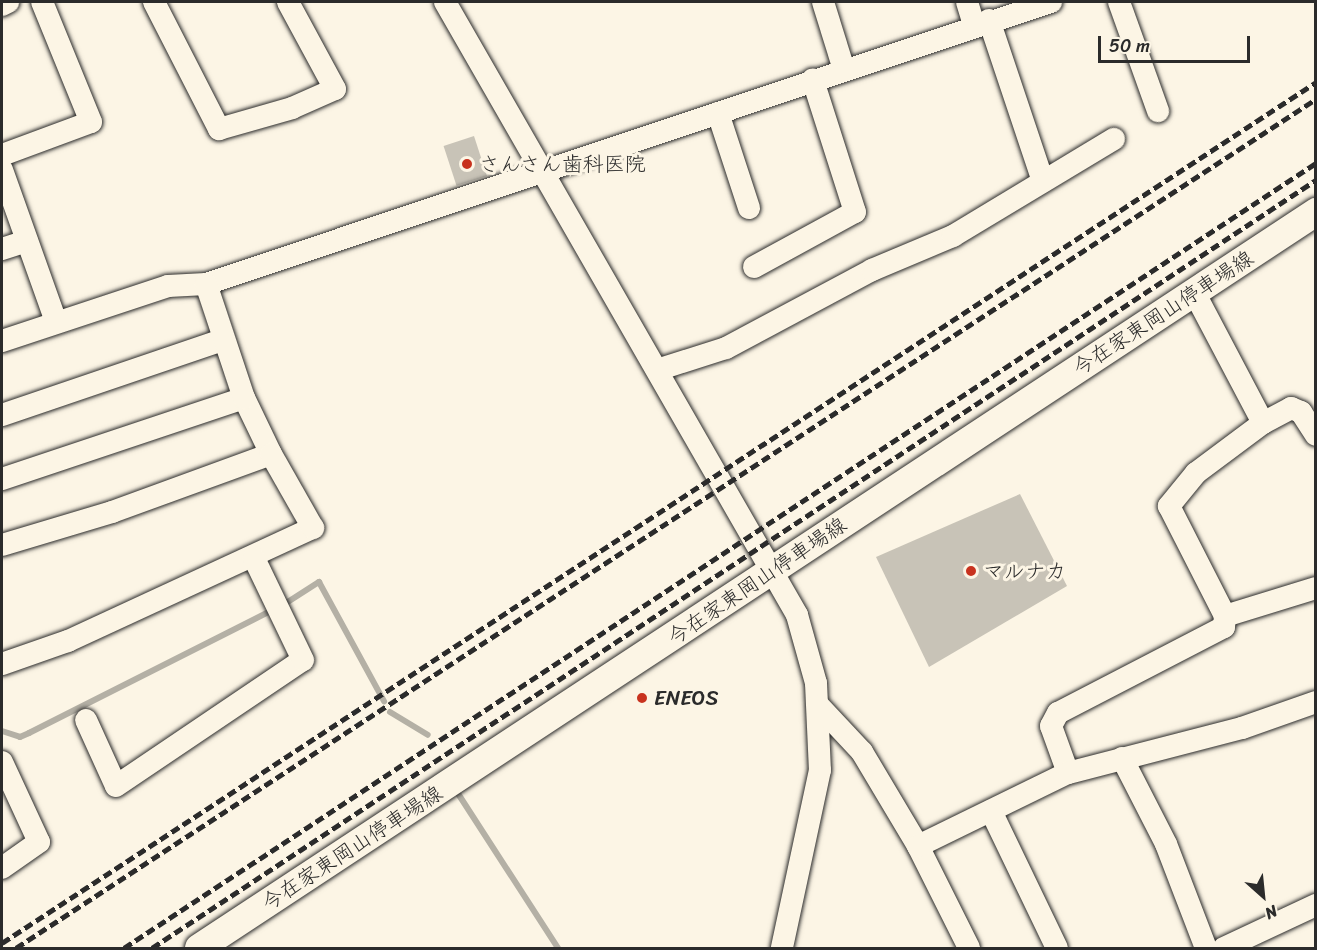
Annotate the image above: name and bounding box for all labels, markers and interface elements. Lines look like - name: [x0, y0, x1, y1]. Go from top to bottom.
- scale bar: [1101, 24, 1252, 62]
- text: 50 m: [1109, 30, 1150, 62]
- place label: さんさん歯科医院: [479, 151, 647, 177]
- marker: さんさん歯科医院: [460, 157, 474, 171]
- street label: 今在家東岡山停車場線: [1068, 245, 1258, 381]
- street label: 今在家東岡山停車場線: [663, 512, 851, 650]
- place label: マルナカ: [983, 558, 1067, 584]
- marker: マルナカ: [964, 564, 978, 578]
- place label: ENEOS: [654, 685, 719, 711]
- marker: ENEOS: [635, 691, 649, 705]
- street label: 今在家東岡山停車場線: [257, 780, 447, 916]
- north arrow: [1233, 866, 1293, 926]
- text: N: [1260, 897, 1283, 928]

